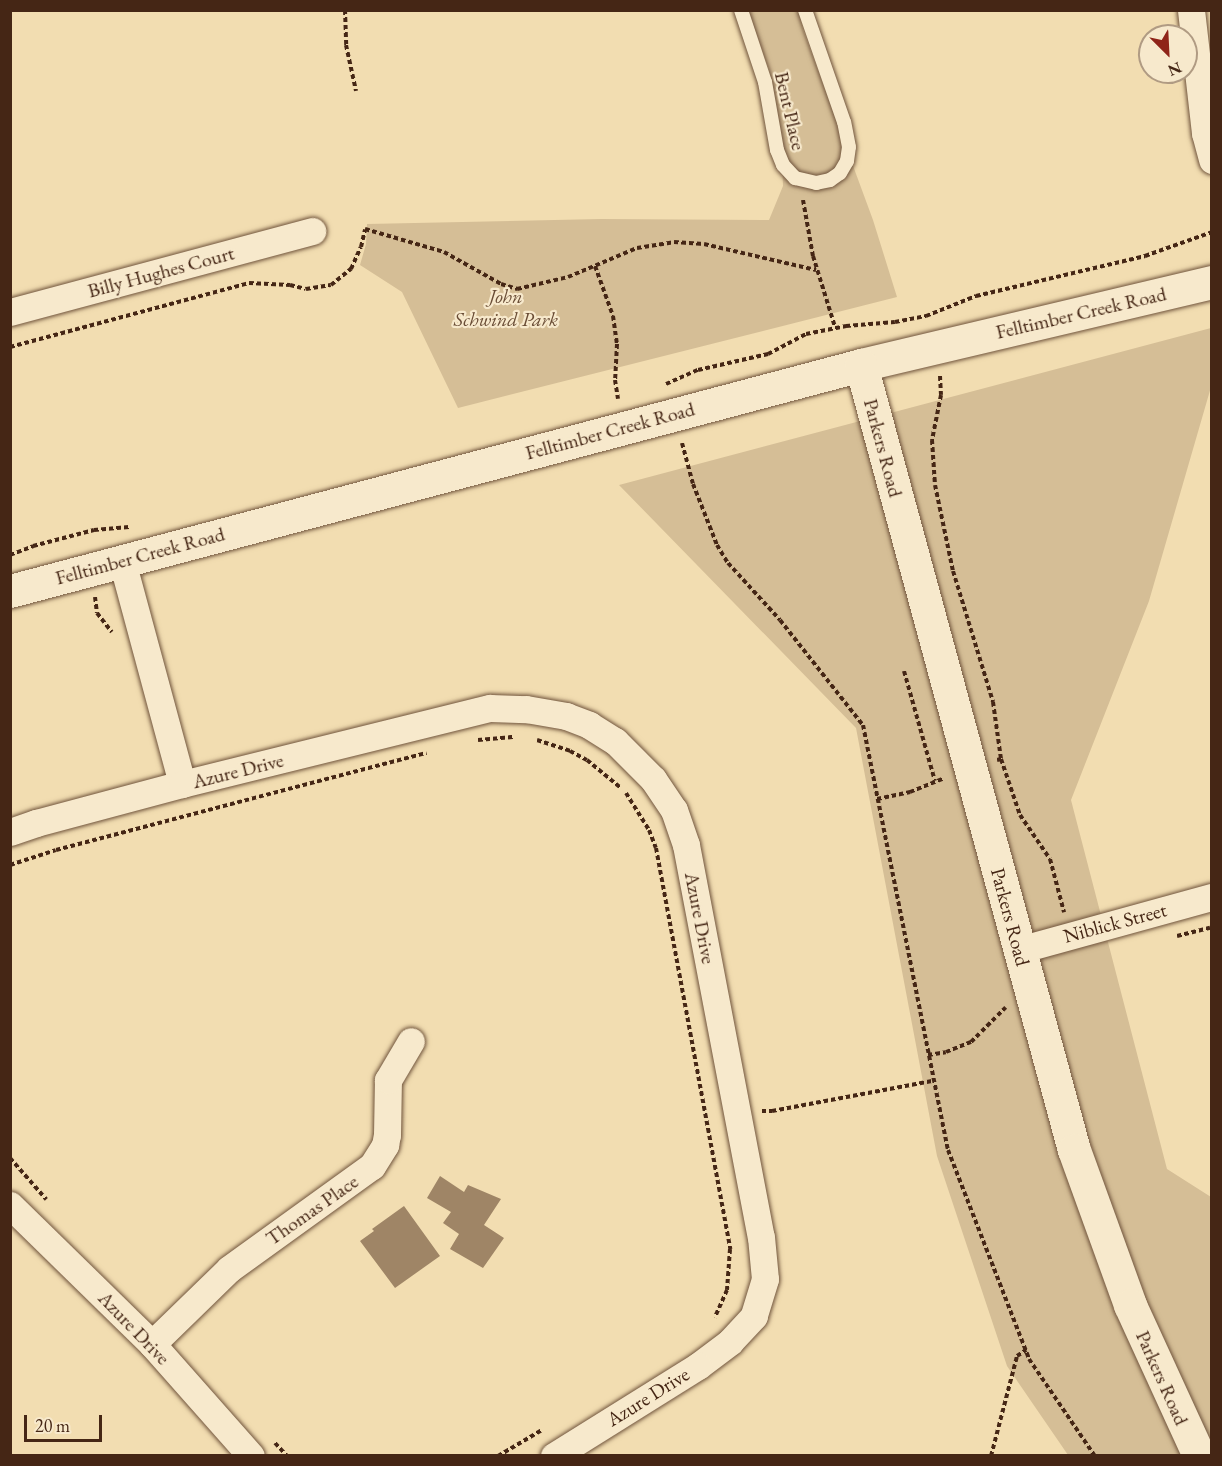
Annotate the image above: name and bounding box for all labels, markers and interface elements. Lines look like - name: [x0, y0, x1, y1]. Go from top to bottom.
- north arrow: [1138, 24, 1198, 84]
- text: N: [1165, 57, 1185, 81]
- street label: Bent Place: [769, 69, 811, 153]
- street label: Billy Hughes Court: [85, 241, 237, 303]
- street label: Felltimber Creek Road: [993, 282, 1169, 344]
- park label: John Schwind Park: [454, 284, 558, 331]
- street label: Parkers Road: [858, 396, 908, 500]
- street label: Felltimber Creek Road: [523, 397, 697, 465]
- street label: Felltimber Creek Road: [53, 522, 227, 590]
- street label: Azure Drive: [190, 748, 286, 794]
- street label: Parkers Road: [985, 865, 1035, 969]
- street label: Azure Drive: [679, 870, 721, 966]
- street label: Niblick Street: [1061, 898, 1169, 948]
- street label: Thomas Place: [261, 1169, 363, 1251]
- street label: Azure Drive: [93, 1286, 175, 1370]
- street label: Parkers Road: [1131, 1327, 1193, 1429]
- street label: Azure Drive: [602, 1362, 694, 1432]
- scale bar: [27, 1403, 105, 1441]
- text: 20 m: [35, 1414, 70, 1437]

